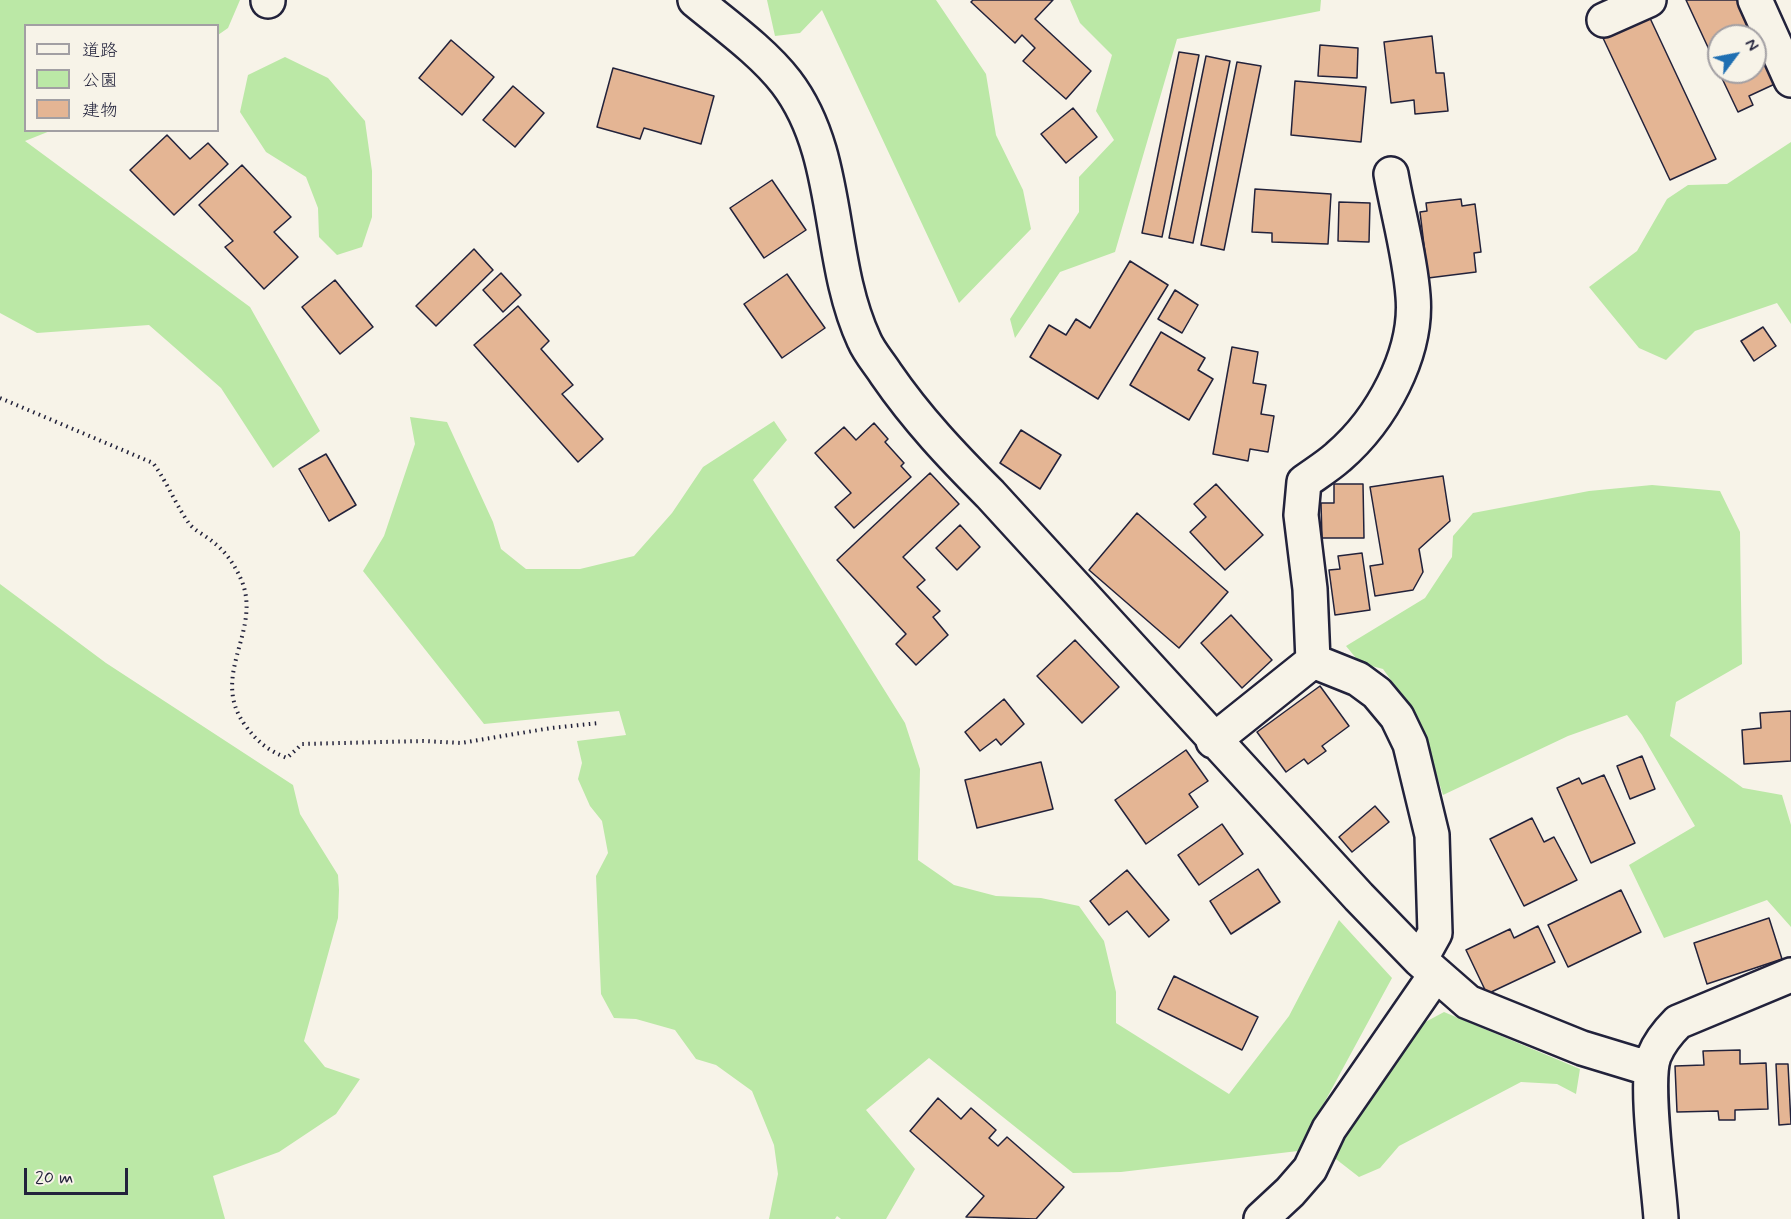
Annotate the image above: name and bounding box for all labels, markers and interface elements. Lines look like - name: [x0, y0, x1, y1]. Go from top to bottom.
- legend: [24, 24, 219, 132]
- north arrow: [1707, 24, 1767, 84]
- text: N: [1739, 35, 1763, 55]
- text: 道路: [82, 39, 118, 63]
- text: 公園: [82, 69, 118, 93]
- text: 建物: [82, 99, 118, 123]
- scale bar: [27, 1156, 130, 1194]
- text: 20 m: [35, 1166, 73, 1190]

